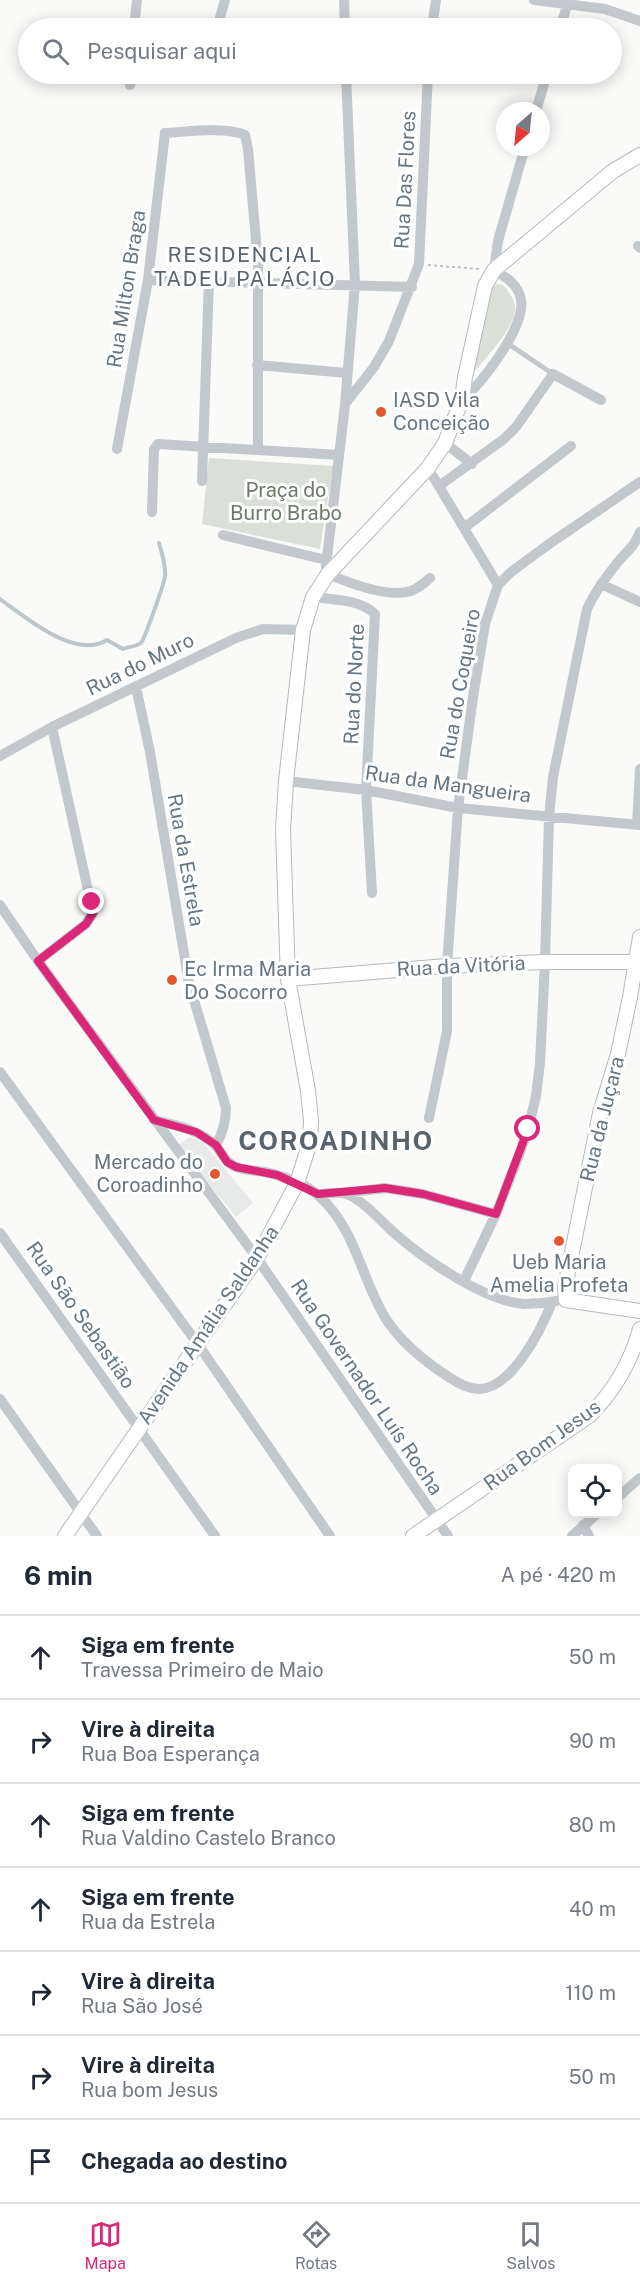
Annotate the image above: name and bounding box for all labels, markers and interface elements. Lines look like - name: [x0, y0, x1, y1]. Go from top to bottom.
- search box: [18, 18, 622, 84]
- icon: search: [39, 35, 72, 68]
- text: Pesquisar aqui: [87, 38, 237, 64]
- north arrow: [496, 102, 550, 156]
- street label: Rua Das Flores: [389, 110, 421, 250]
- street label: Rua Milton Braga: [102, 208, 150, 370]
- district label: RESIDENCIAL TADEU PALÁCIO: [154, 242, 336, 291]
- place label: IASD Vila Conceição: [393, 388, 490, 435]
- marker: IASD Vila Conceição: [374, 405, 388, 419]
- park label: Praça do Burro Brabo: [230, 478, 342, 525]
- street label: Rua do Coqueiro: [435, 607, 485, 761]
- street label: Rua do Norte: [339, 623, 369, 745]
- street label: Rua do Muro: [82, 628, 198, 700]
- street label: Rua da Mangueira: [363, 760, 533, 808]
- street label: Rua da Estrela: [163, 792, 209, 928]
- route end: [78, 888, 104, 914]
- street label: Rua da Vitória: [396, 951, 526, 981]
- place label: Ec Irma Maria Do Socorro: [184, 957, 311, 1004]
- marker: Ec Irma Maria Do Socorro: [165, 973, 179, 987]
- street label: Rua da Juçara: [575, 1054, 629, 1184]
- route start: [514, 1115, 540, 1141]
- district label: COROADINHO: [238, 1125, 434, 1156]
- place label: Mercado do Coroadinho: [94, 1150, 203, 1197]
- marker: Mercado do Coroadinho: [208, 1167, 222, 1181]
- street label: Avenida Amália Saldanha: [132, 1221, 284, 1429]
- marker: Ueb Maria Amelia Profeta: [552, 1234, 566, 1248]
- street label: Rua São Sebastião: [21, 1237, 141, 1393]
- place label: Ueb Maria Amelia Profeta: [490, 1250, 628, 1297]
- street label: Rua Governador Luís Rocha: [286, 1275, 448, 1499]
- street label: Rua Bom Jesus: [479, 1395, 605, 1495]
- map controls: [568, 1464, 622, 1518]
- button: locate: [568, 1464, 622, 1518]
- text: 6 min: [24, 1560, 93, 1591]
- text: A pé · 420 m: [501, 1563, 616, 1587]
- text: Siga em frente: [81, 1632, 235, 1658]
- icon: ahead: [24, 1641, 57, 1674]
- text: 50 m: [569, 1645, 616, 1669]
- text: Travessa Primeiro de Maio: [81, 1658, 323, 1682]
- text: Vire à direita: [81, 1716, 215, 1742]
- icon: right: [24, 1725, 57, 1758]
- text: 90 m: [569, 1729, 616, 1753]
- text: Rua Boa Esperança: [81, 1742, 260, 1766]
- text: Siga em frente: [81, 1800, 235, 1826]
- icon: ahead: [24, 1809, 57, 1842]
- text: 80 m: [569, 1813, 616, 1837]
- text: Rua Valdino Castelo Branco: [81, 1826, 336, 1850]
- text: Siga em frente: [81, 1884, 235, 1910]
- icon: ahead: [24, 1893, 57, 1926]
- text: 40 m: [569, 1897, 616, 1921]
- text: Rua da Estrela: [81, 1910, 215, 1934]
- text: Vire à direita: [81, 1968, 215, 1994]
- icon: right: [24, 1977, 57, 2010]
- text: 110 m: [565, 1981, 616, 2005]
- text: Rua São José: [81, 1994, 203, 2018]
- text: Vire à direita: [81, 2052, 215, 2078]
- icon: right: [24, 2061, 57, 2094]
- text: 50 m: [569, 2065, 616, 2089]
- text: Rua bom Jesus: [81, 2078, 218, 2102]
- icon: arrive: [24, 2145, 57, 2178]
- text: Chegada ao destino: [81, 2148, 287, 2174]
- tab: Mapa: [85, 2218, 126, 2273]
- tab: Rotas: [295, 2218, 337, 2273]
- tab: Salvos: [506, 2218, 555, 2273]

